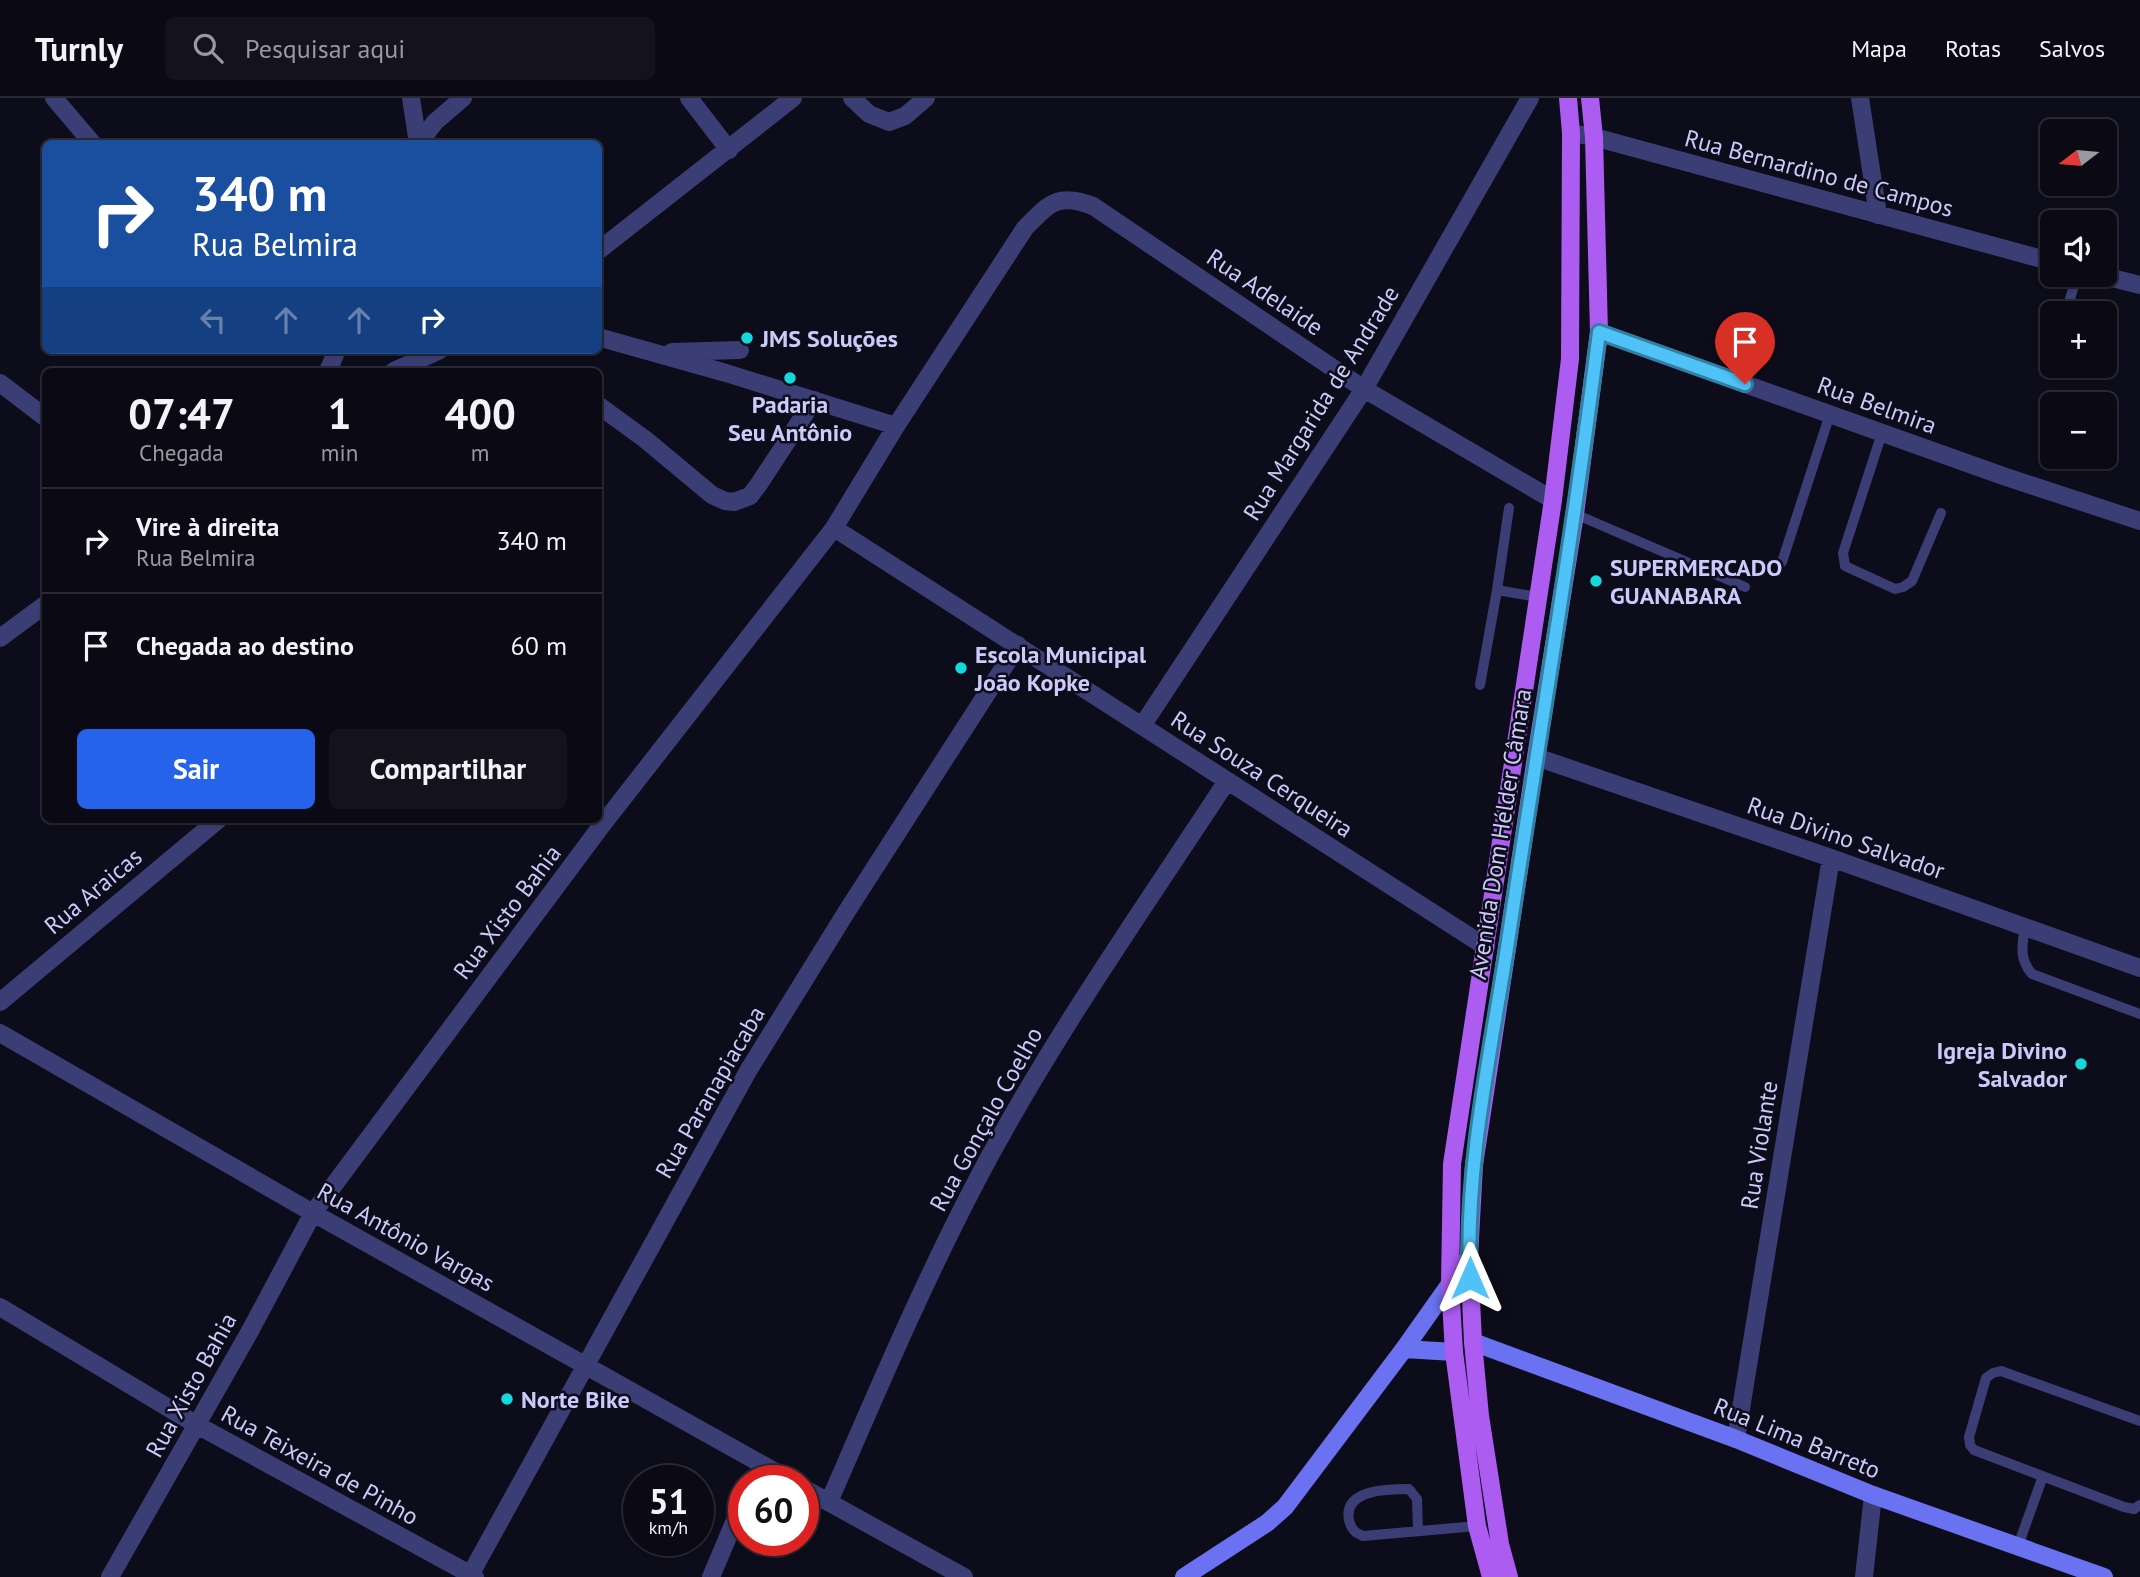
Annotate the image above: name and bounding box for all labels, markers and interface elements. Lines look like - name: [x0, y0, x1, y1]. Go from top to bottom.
- search box: [165, 17, 655, 80]
- text: Turnly: [35, 27, 123, 70]
- icon: search: [189, 29, 227, 67]
- text: Pesquisar aqui: [245, 32, 405, 65]
- text: Mapa: [1851, 33, 1907, 64]
- text: Rotas: [1945, 33, 2001, 64]
- text: Salvos: [2039, 33, 2105, 64]
- north arrow: [2040, 119, 2118, 196]
- map controls: [2040, 119, 2117, 469]
- street label: Rua Bernardino de Campos: [1681, 122, 1957, 224]
- text: 340 m: [192, 161, 327, 225]
- icon: right: [77, 168, 168, 259]
- button: sound: [2040, 210, 2117, 287]
- text: Rua Belmira: [192, 223, 358, 265]
- street label: Rua Adelaide: [1201, 242, 1329, 342]
- street label: Rua Margarida de Andrade: [1236, 280, 1406, 526]
- icon: left: [194, 301, 232, 339]
- icon: ahead: [267, 301, 305, 339]
- icon: ahead: [340, 301, 378, 339]
- icon: right: [413, 301, 451, 339]
- button: +: [2040, 301, 2117, 378]
- pin: [1715, 312, 1775, 384]
- place label: JMS Soluções: [760, 323, 898, 354]
- icon: arrive: [1726, 323, 1764, 361]
- marker: JMS Soluções: [739, 330, 755, 346]
- street label: Rua Belmira: [1813, 369, 1941, 441]
- marker: Padaria Seu Antônio: [782, 370, 798, 386]
- text: 07:47: [128, 386, 235, 441]
- text: 1: [328, 386, 351, 441]
- text: 400: [444, 386, 516, 441]
- place label: Padaria Seu Antônio: [728, 389, 852, 448]
- button: −: [2040, 392, 2117, 469]
- text: Chegada: [139, 438, 224, 467]
- text: min: [321, 438, 358, 467]
- text: m: [471, 438, 489, 467]
- text: Vire à direita: [136, 510, 279, 543]
- icon: right: [77, 522, 115, 560]
- text: 340 m: [496, 524, 567, 557]
- text: Rua Belmira: [136, 543, 255, 572]
- place label: SUPERMERCADO GUANABARA: [1610, 552, 1782, 611]
- marker: SUPERMERCADO GUANABARA: [1588, 573, 1604, 589]
- icon: arrive: [77, 627, 115, 665]
- text: Chegada ao destino: [136, 629, 354, 662]
- text: 60 m: [511, 629, 567, 662]
- place label: Escola Municipal João Kopke: [974, 639, 1147, 698]
- marker: Escola Municipal João Kopke: [953, 660, 969, 676]
- street label: Avenida Dom Hélder Câmara: [1462, 686, 1538, 982]
- street label: Rua Souza Cerqueira: [1165, 704, 1359, 844]
- button: Sair: [77, 729, 315, 809]
- button: Compartilhar: [329, 729, 567, 809]
- street label: Rua Divino Salvador: [1743, 790, 1949, 886]
- street label: Rua Xisto Bahia: [446, 839, 568, 985]
- street label: Rua Araicas: [38, 841, 148, 941]
- street label: Rua Paranapiacaba: [648, 1000, 772, 1184]
- street label: Rua Gonçalo Coelho: [923, 1021, 1049, 1217]
- place label: Igreja Divino Salvador: [1936, 1035, 2068, 1094]
- marker: Igreja Divino Salvador: [2073, 1056, 2089, 1072]
- street label: Rua Violante: [1734, 1079, 1784, 1211]
- street label: Rua Antônio Vargas: [312, 1175, 500, 1299]
- position arrow: [1433, 1241, 1507, 1315]
- street label: Rua Xisto Bahia: [139, 1307, 243, 1463]
- place label: Norte Bike: [521, 1384, 630, 1415]
- street label: Rua Lima Barreto: [1709, 1390, 1885, 1486]
- marker: Norte Bike: [499, 1391, 515, 1407]
- street label: Rua Teixeira de Pinho: [216, 1398, 424, 1532]
- speed limit sign: 60: [728, 1465, 819, 1556]
- text: 51: [649, 1478, 688, 1524]
- text: km/h: [649, 1516, 688, 1539]

